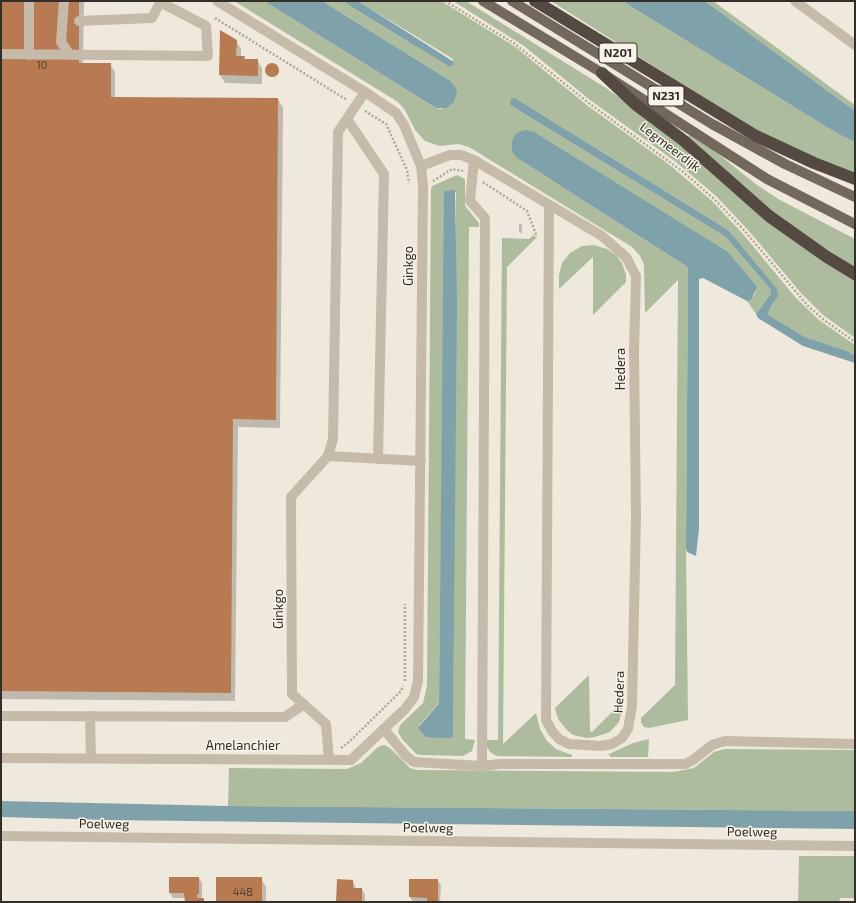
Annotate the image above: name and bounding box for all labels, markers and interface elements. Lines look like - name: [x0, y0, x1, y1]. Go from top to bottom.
- road number: N201: [599, 43, 637, 63]
- house number: 10: [36, 58, 48, 72]
- road number: N231: [648, 86, 684, 106]
- street label: Legmeerdijk: [637, 119, 703, 175]
- street label: Ginkgo: [401, 246, 417, 286]
- street label: Hedera: [613, 348, 629, 390]
- street label: Ginkgo: [271, 589, 287, 629]
- street label: Hedera: [610, 671, 628, 713]
- street label: Amelanchier: [206, 738, 280, 754]
- street label: Poelweg: [79, 816, 129, 832]
- street label: Poelweg: [403, 820, 453, 836]
- street label: Poelweg: [727, 824, 777, 840]
- house number: 44B: [233, 885, 253, 899]

